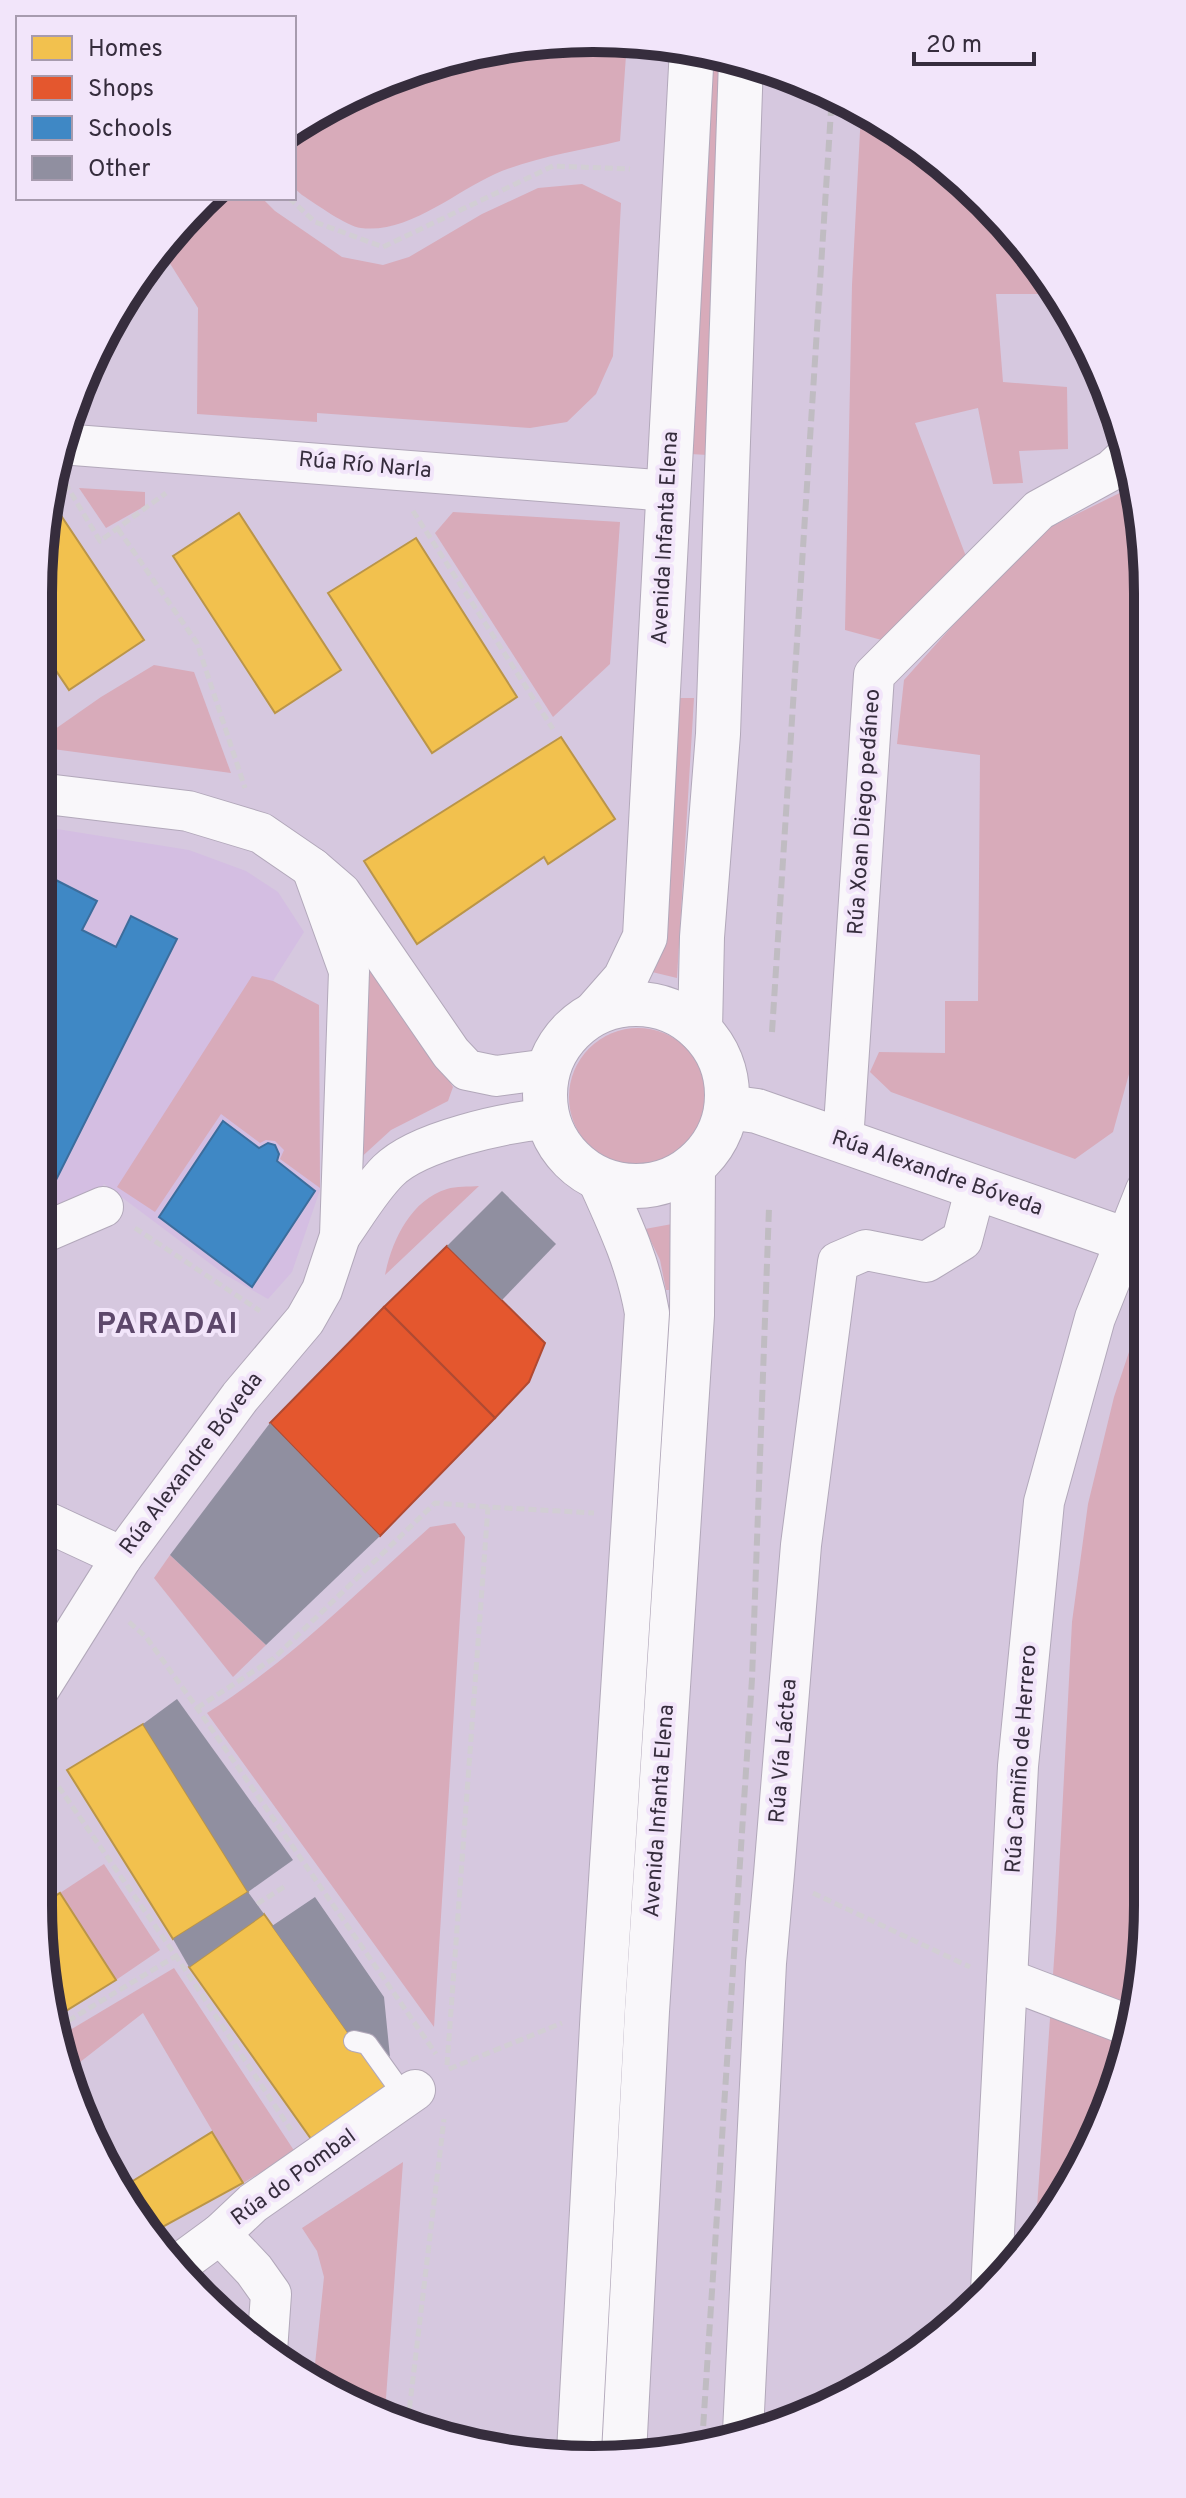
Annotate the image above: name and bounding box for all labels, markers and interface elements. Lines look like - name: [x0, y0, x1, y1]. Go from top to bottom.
- legend: [16, 16, 296, 200]
- scale bar: [914, 16, 1034, 66]
- text: 20 m: [926, 31, 982, 61]
- text: Homes: [88, 35, 163, 65]
- text: Shops: [88, 75, 154, 105]
- text: Schools: [88, 115, 173, 145]
- text: Other: [88, 155, 150, 185]
- street label: Avenida Infanta Elena: [647, 431, 685, 645]
- street label: Rúa Río Narla: [297, 447, 433, 485]
- street label: Rúa Xoan Diego pedáneo: [843, 688, 887, 936]
- street label: Rúa Alexandre Bóveda: [828, 1125, 1046, 1223]
- district label: PARADAI: [96, 1307, 240, 1344]
- street label: Rúa Alexandre Bóveda: [115, 1367, 269, 1561]
- street label: Rúa Camiño de Herrero: [1001, 1644, 1043, 1874]
- street label: Rúa Vía Láctea: [764, 1677, 804, 1825]
- street label: Avenida Infanta Elena: [639, 1703, 681, 1919]
- street label: Rúa do Pombal: [226, 2124, 362, 2232]

